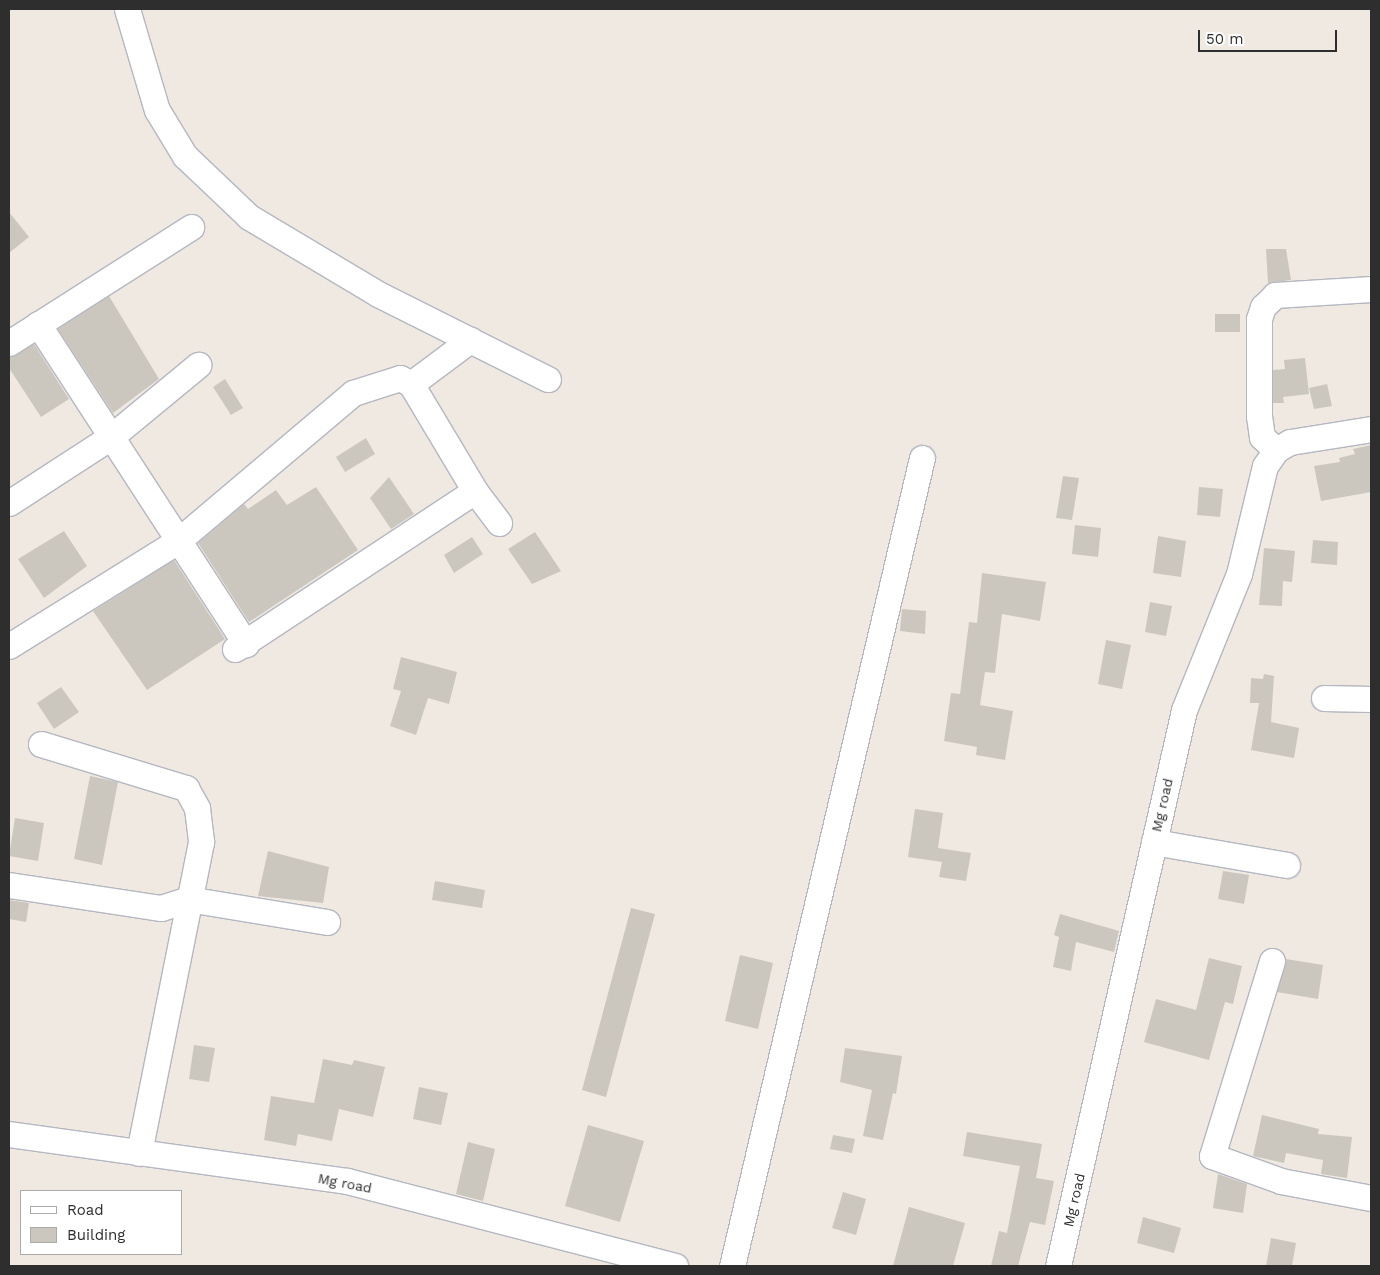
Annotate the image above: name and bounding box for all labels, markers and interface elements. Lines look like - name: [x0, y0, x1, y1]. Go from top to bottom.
- scale bar: [1200, 20, 1339, 52]
- text: 50 m: [1206, 30, 1243, 48]
- street label: Mg road: [1148, 777, 1176, 833]
- street label: Mg road: [317, 1170, 373, 1196]
- street label: Mg road: [1060, 1172, 1088, 1228]
- legend: [20, 1190, 182, 1255]
- text: Road: [67, 1201, 104, 1219]
- text: Building: [67, 1226, 125, 1244]

